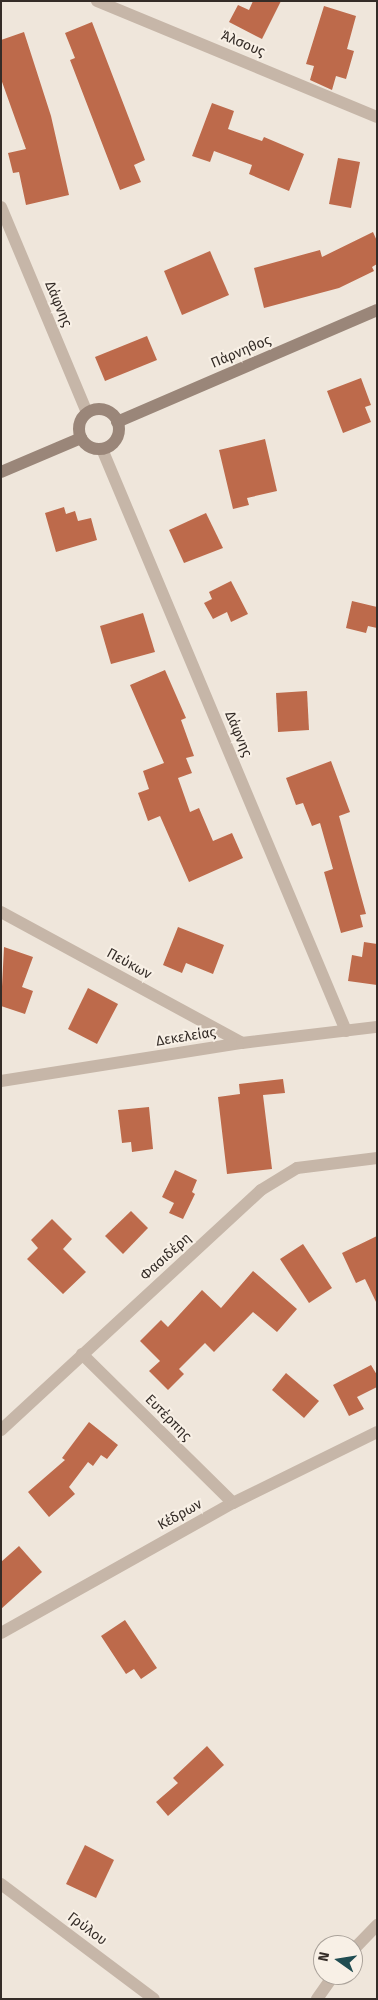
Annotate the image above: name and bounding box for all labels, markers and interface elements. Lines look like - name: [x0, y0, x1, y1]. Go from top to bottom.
- street label: Άλσους: [219, 27, 267, 61]
- street label: Δάφνης: [41, 279, 75, 329]
- street label: Πάρνηθος: [208, 332, 274, 372]
- street label: Δάφνης: [221, 709, 255, 759]
- street label: Πεύκων: [104, 945, 154, 983]
- street label: Δεκελείας: [155, 1024, 217, 1050]
- street label: Φασιδέρη: [137, 1230, 195, 1284]
- street label: Ευτέρπης: [141, 1391, 195, 1445]
- street label: Κέδρων: [155, 1496, 205, 1534]
- street label: Γρύλου: [64, 1909, 110, 1949]
- north arrow: [313, 1935, 363, 1985]
- text: N: [315, 1950, 333, 1963]

